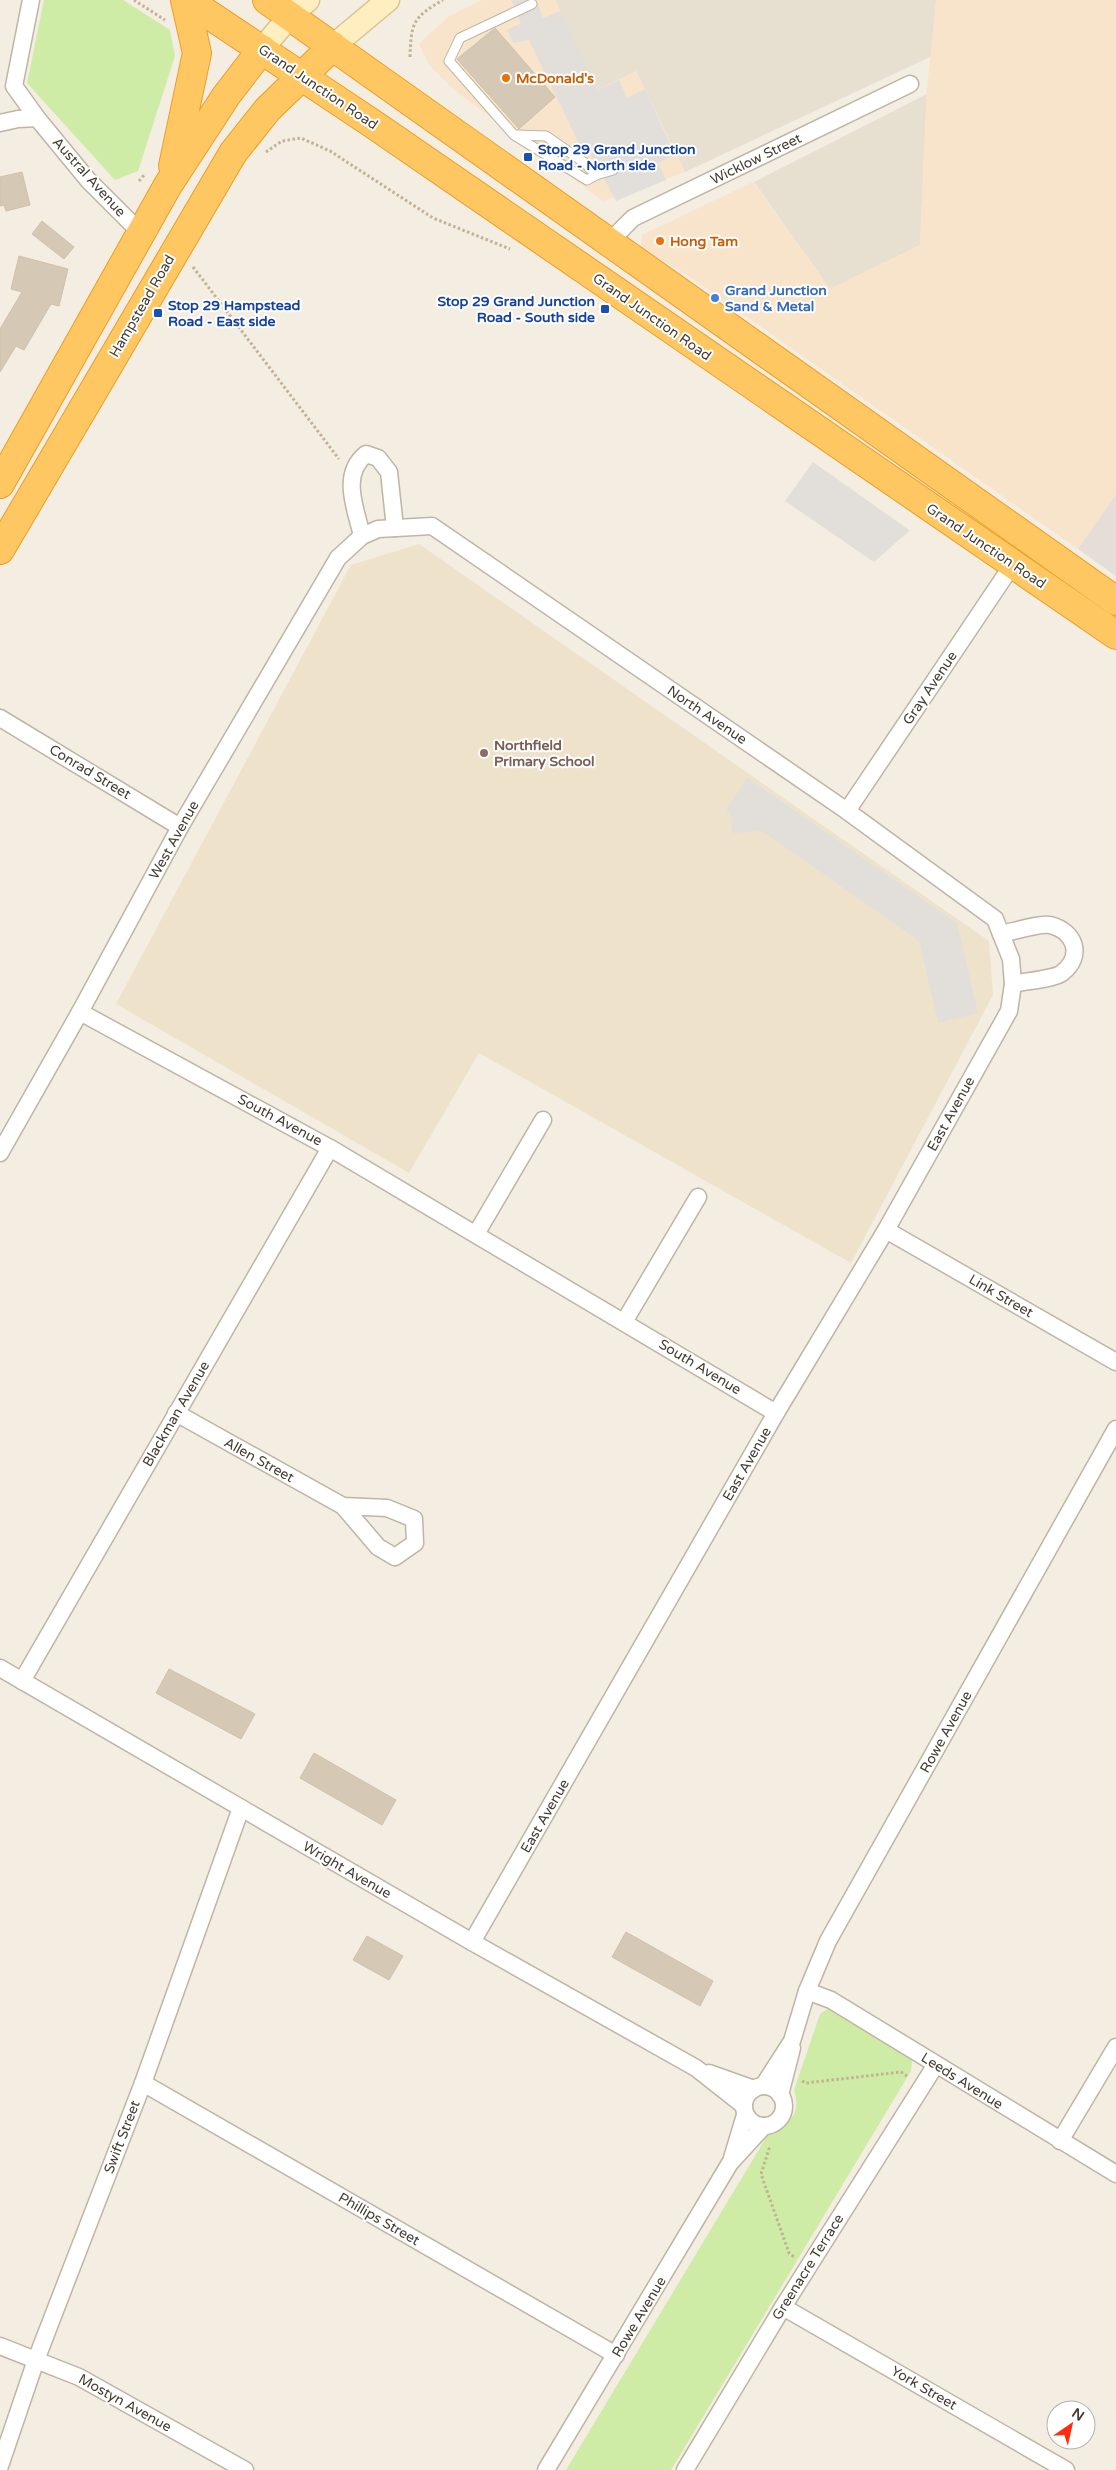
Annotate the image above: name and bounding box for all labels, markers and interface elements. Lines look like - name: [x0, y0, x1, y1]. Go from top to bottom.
- street label: Grand Junction Road: [255, 41, 381, 133]
- place label: McDonald's: [516, 70, 594, 87]
- marker: McDonald's: [500, 72, 512, 84]
- street label: Wicklow Street: [708, 129, 805, 188]
- street label: Austral Avenue: [49, 134, 129, 220]
- place label: Stop 29 Grand Junction Road - North side: [538, 141, 696, 174]
- marker: Stop 29 Grand Junction Road - North side: [522, 151, 534, 163]
- place label: Hong Tam: [670, 233, 738, 250]
- marker: Hong Tam: [654, 235, 666, 247]
- street label: Hampstead Road: [106, 252, 178, 360]
- street label: Grand Junction Road: [590, 270, 714, 364]
- place label: Grand Junction Sand & Metal: [725, 282, 827, 315]
- marker: Grand Junction Sand & Metal: [709, 292, 721, 304]
- place label: Stop 29 Grand Junction Road - South side: [437, 293, 595, 326]
- place label: Stop 29 Hampstead Road - East side: [168, 297, 301, 330]
- marker: Stop 29 Grand Junction Road - South side: [599, 303, 611, 315]
- marker: Stop 29 Hampstead Road - East side: [152, 307, 164, 319]
- street label: Grand Junction Road: [923, 500, 1049, 592]
- street label: Gray Avenue: [899, 648, 961, 728]
- street label: North Avenue: [664, 682, 750, 748]
- place label: Northfield Primary School: [494, 737, 595, 770]
- street label: Conrad Street: [46, 741, 134, 803]
- marker: Northfield Primary School: [478, 747, 490, 759]
- street label: West Avenue: [145, 798, 203, 882]
- street label: East Avenue: [924, 1074, 978, 1154]
- street label: South Avenue: [235, 1091, 325, 1149]
- street label: Link Street: [966, 1271, 1037, 1322]
- street label: South Avenue: [656, 1336, 744, 1398]
- street label: Blackman Avenue: [139, 1358, 213, 1470]
- street label: East Avenue: [719, 1424, 775, 1504]
- street label: Allen Street: [221, 1434, 298, 1487]
- street label: Rowe Avenue: [916, 1688, 976, 1776]
- street label: East Avenue: [517, 1776, 573, 1856]
- street label: Wright Avenue: [300, 1838, 394, 1902]
- street label: Leeds Avenue: [918, 2049, 1006, 2113]
- street label: Swift Street: [100, 2097, 144, 2176]
- street label: Phillips Street: [335, 2189, 423, 2249]
- street label: Greenacre Terrace: [769, 2211, 847, 2323]
- street label: Rowe Avenue: [608, 2274, 670, 2360]
- street label: York Street: [888, 2362, 960, 2414]
- street label: Mostyn Avenue: [76, 2370, 174, 2436]
- north arrow: [1046, 2400, 1096, 2450]
- text: N: [1069, 2404, 1087, 2425]

